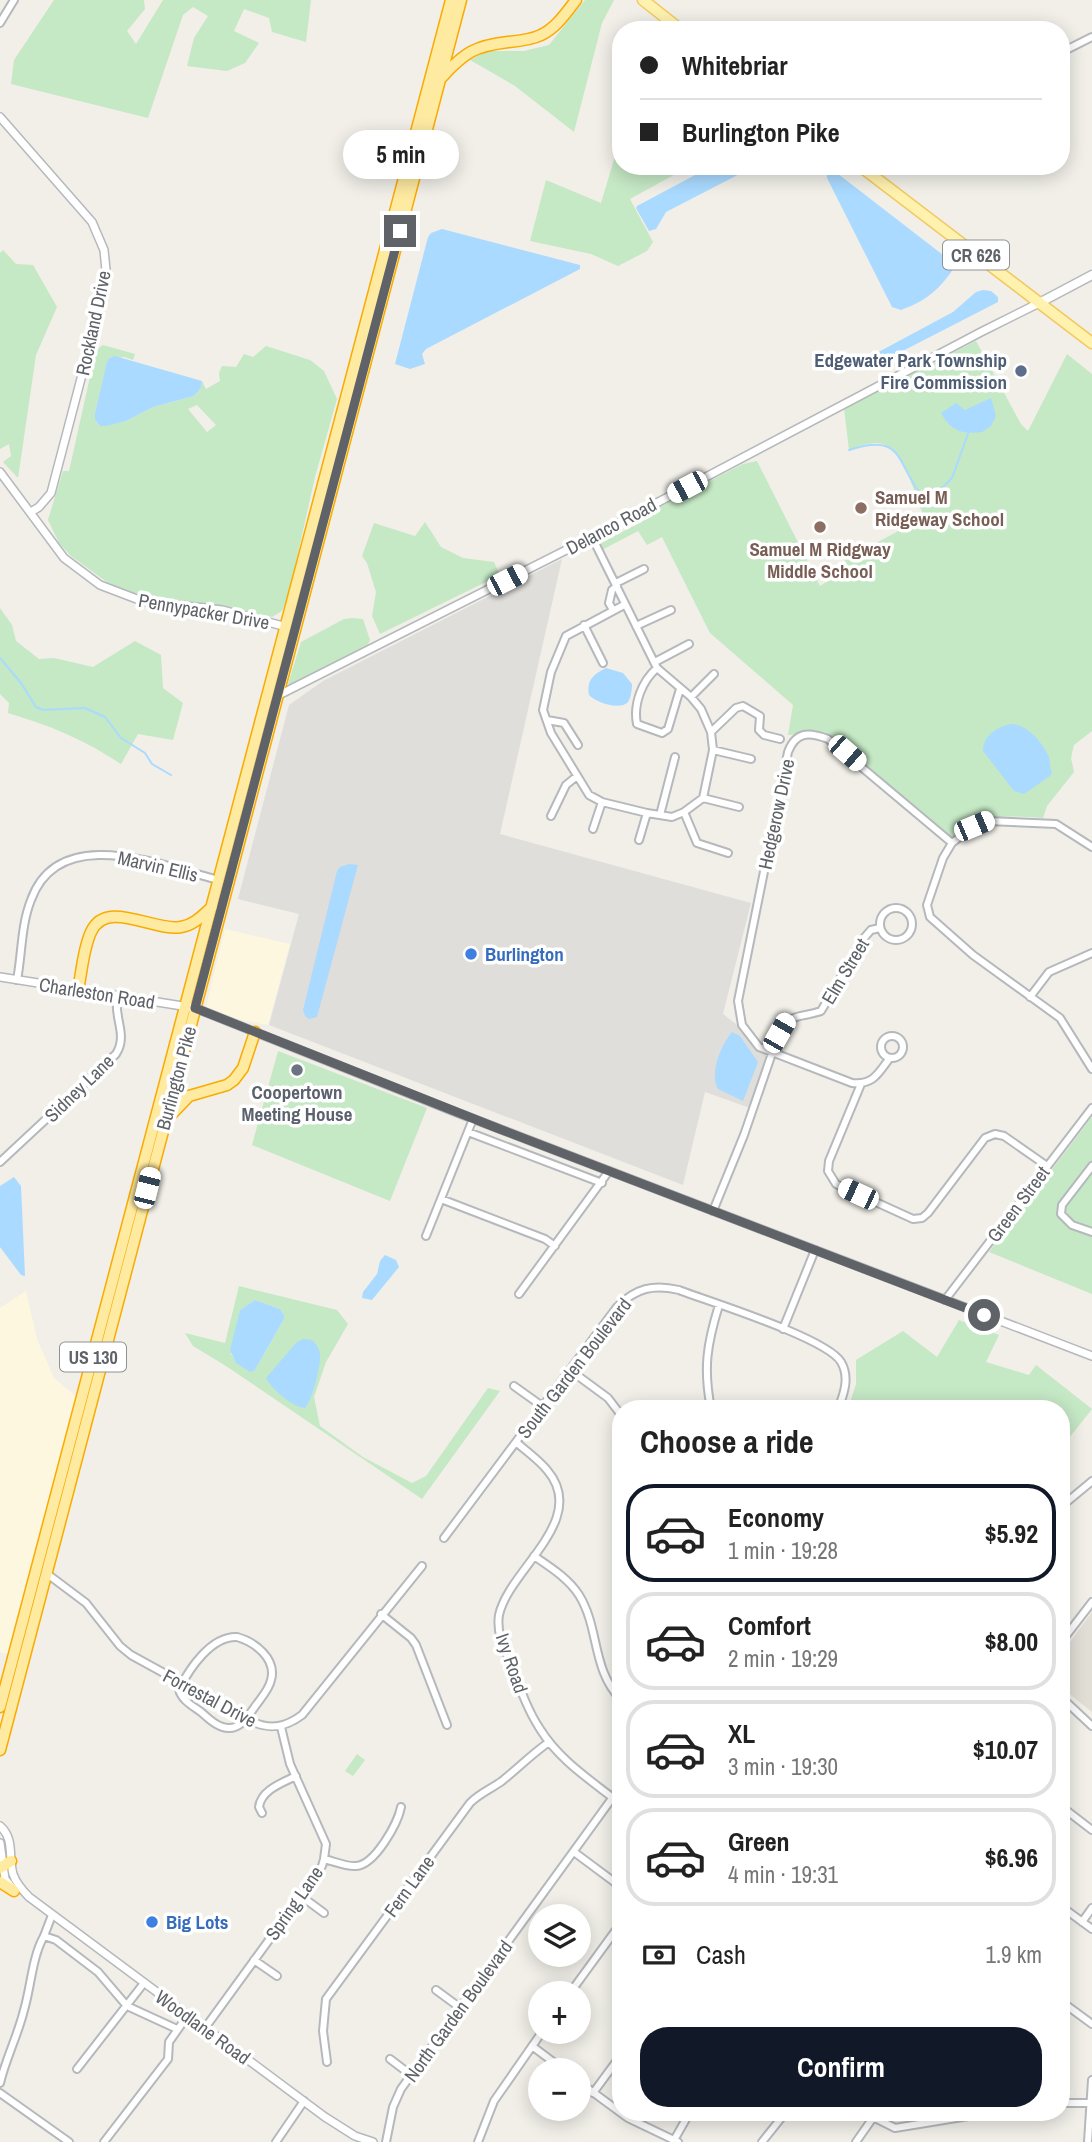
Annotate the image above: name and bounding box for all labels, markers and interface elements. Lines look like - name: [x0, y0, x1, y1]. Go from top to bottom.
- text: Whitebriar: [682, 48, 787, 83]
- text: Burlington Pike: [682, 115, 840, 150]
- callout: 5 min: [342, 130, 458, 178]
- text: 5 min: [376, 139, 426, 170]
- route end: [384, 215, 416, 247]
- road number: CR 626: [943, 241, 1009, 270]
- street label: Rockland Drive: [69, 268, 117, 378]
- place label: Edgewater Park Township Fire Commission: [814, 347, 1007, 395]
- marker: Edgewater Park Township Fire Commission: [1013, 363, 1029, 379]
- car: [664, 468, 711, 506]
- place label: Samuel M Ridgeway School: [875, 484, 1004, 532]
- street label: Delanco Road: [561, 491, 661, 561]
- marker: Samuel M Ridgeway School: [853, 500, 869, 516]
- marker: Samuel M Ridgway Middle School: [812, 519, 828, 535]
- place label: Samuel M Ridgway Middle School: [749, 536, 891, 584]
- car: [484, 561, 531, 599]
- street label: Pennypacker Drive: [136, 587, 272, 635]
- car: [825, 731, 870, 775]
- street label: Hedgerow Drive: [752, 756, 800, 872]
- car: [951, 808, 998, 844]
- street label: Marvin Ellis: [115, 844, 201, 888]
- street label: Elm Street: [815, 933, 875, 1009]
- place label: Burlington: [485, 941, 564, 967]
- marker: Burlington: [463, 946, 479, 962]
- street label: Charleston Road: [37, 971, 157, 1015]
- car: [760, 1010, 799, 1056]
- street label: Burlington Pike: [150, 1023, 202, 1133]
- street label: Sidney Lane: [38, 1048, 120, 1128]
- marker: Coopertown Meeting House: [289, 1062, 305, 1078]
- place label: Coopertown Meeting House: [242, 1079, 353, 1127]
- street label: Green Street: [981, 1160, 1056, 1247]
- car: [132, 1165, 163, 1211]
- car: [835, 1176, 882, 1212]
- street label: South Garden Boulevard: [511, 1292, 637, 1444]
- route start: [968, 1299, 1000, 1331]
- road number: US 130: [60, 1342, 126, 1372]
- text: Choose a ride: [640, 1420, 814, 1463]
- text: Economy: [728, 1500, 824, 1535]
- icon: car: [644, 1502, 707, 1565]
- text: $5.92: [985, 1516, 1038, 1551]
- text: 1 min · 19:28: [728, 1535, 838, 1566]
- text: Comfort: [728, 1608, 811, 1643]
- icon: car: [644, 1610, 707, 1673]
- text: $8.00: [985, 1624, 1038, 1659]
- street label: Ivy Road: [490, 1630, 534, 1696]
- text: 2 min · 19:29: [728, 1643, 838, 1674]
- street label: Forrestal Drive: [159, 1663, 261, 1733]
- text: XL: [728, 1716, 755, 1751]
- icon: car: [644, 1718, 707, 1781]
- text: $10.07: [973, 1732, 1038, 1767]
- text: 3 min · 19:30: [728, 1751, 838, 1782]
- text: Green: [728, 1824, 790, 1859]
- icon: car: [644, 1826, 707, 1889]
- text: $6.96: [985, 1840, 1038, 1875]
- street label: Fern Lane: [378, 1850, 440, 1922]
- text: 4 min · 19:31: [728, 1859, 838, 1890]
- street label: Spring Lane: [259, 1861, 329, 1945]
- map controls: [528, 1904, 591, 2121]
- button: layers: [528, 1904, 591, 1967]
- place label: Big Lots: [166, 1909, 228, 1935]
- marker: Big Lots: [144, 1914, 160, 1930]
- street label: North Garden Boulevard: [398, 1935, 518, 2087]
- icon: cash: [640, 1936, 678, 1974]
- text: Cash: [696, 1937, 746, 1972]
- text: 1.9 km: [985, 1939, 1042, 1970]
- button: +: [528, 1981, 591, 2044]
- street label: Woodlane Road: [150, 1984, 256, 2070]
- button: Confirm: [640, 2027, 1042, 2107]
- button: −: [528, 2058, 591, 2121]

